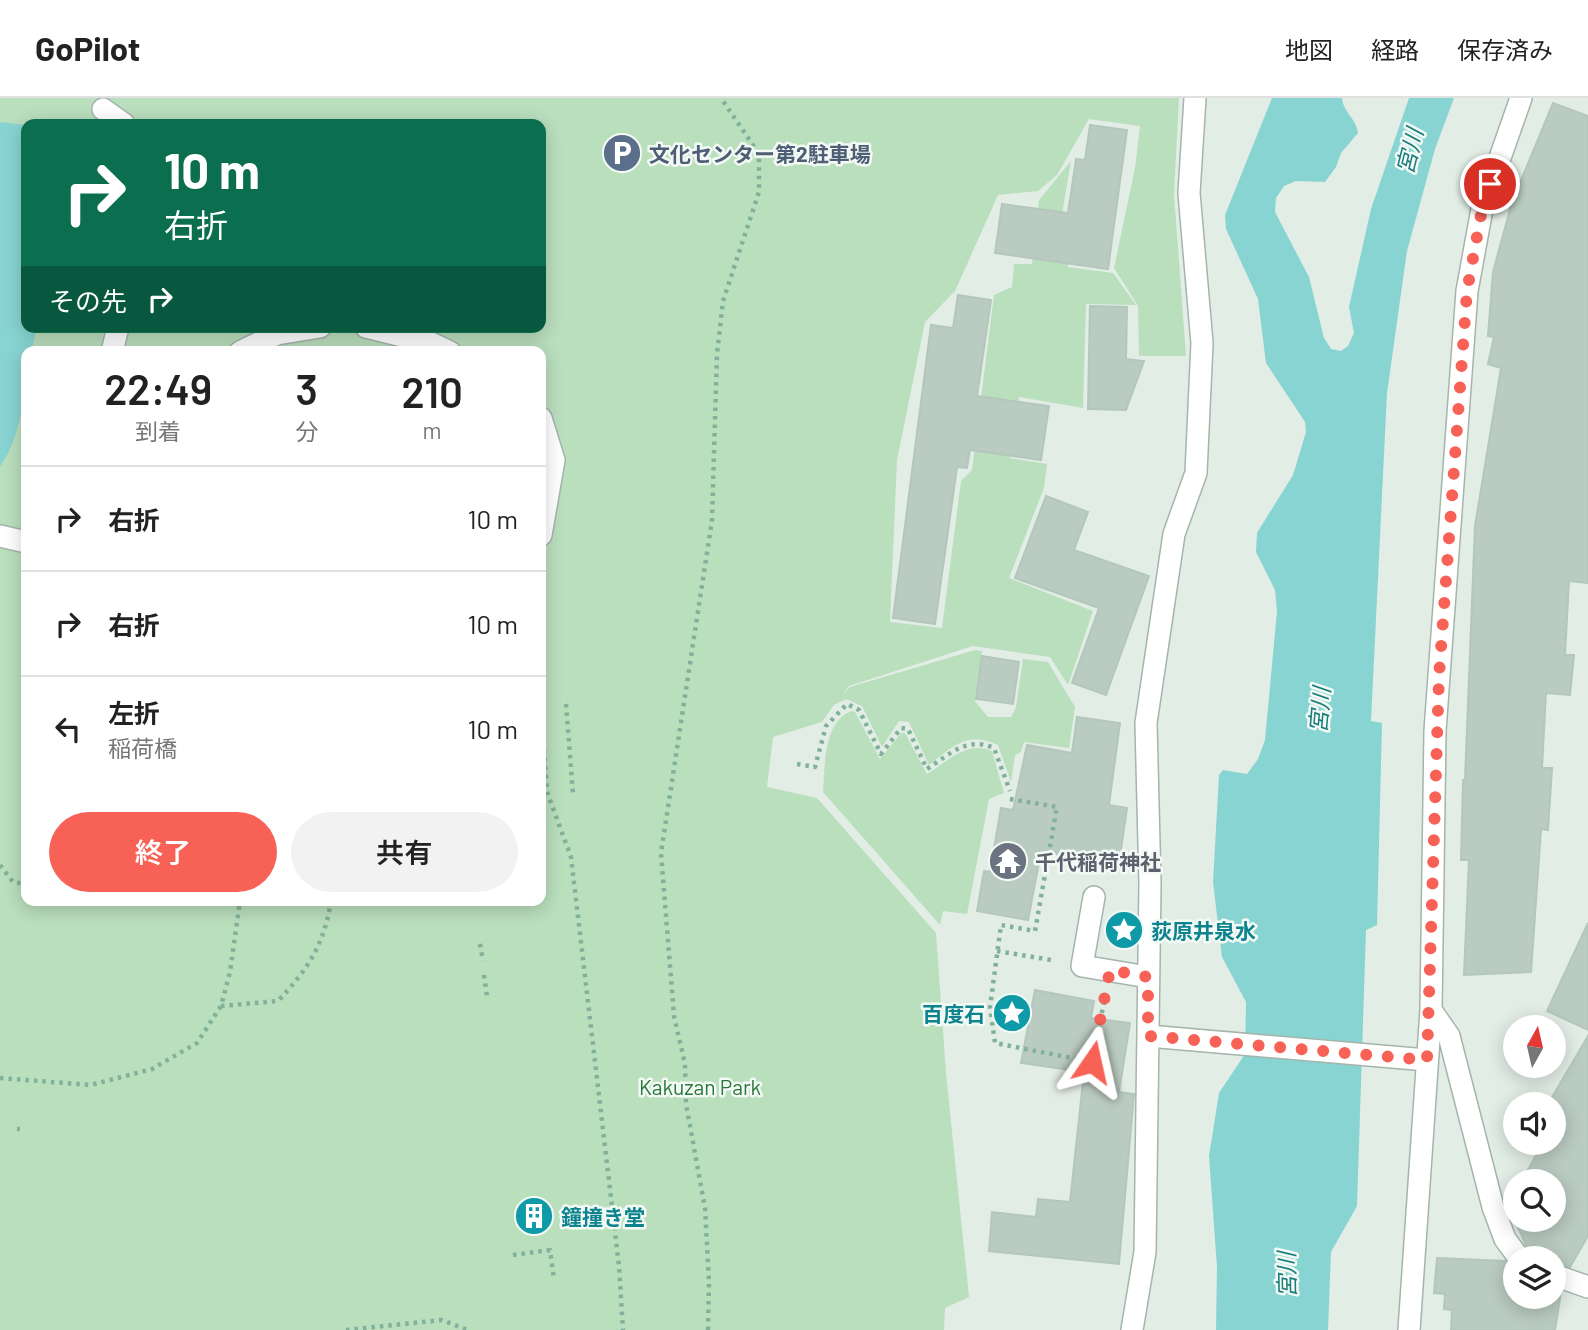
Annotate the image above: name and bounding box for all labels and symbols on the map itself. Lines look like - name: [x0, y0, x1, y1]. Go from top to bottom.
- water label: 宮川: [1390, 122, 1429, 177]
- parking icon: 文化センター第2駐車場: [601, 132, 643, 174]
- place label: 文化センター第2駐車場: [649, 141, 871, 166]
- pin: [1460, 154, 1520, 214]
- water label: 宮川: [1303, 683, 1335, 734]
- temple icon: 千代稲荷神社: [987, 840, 1029, 882]
- place label: 千代稲荷神社: [1035, 849, 1161, 874]
- place icon: 荻原井泉水: [1103, 909, 1145, 951]
- place label: 荻原井泉水: [1151, 918, 1256, 943]
- place icon: 百度石: [991, 992, 1033, 1034]
- place label: 百度石: [922, 1001, 985, 1026]
- north arrow: [1503, 1015, 1566, 1078]
- position arrow: [1055, 1025, 1129, 1099]
- park label: Kakuzan Park: [639, 1074, 761, 1099]
- building icon: 鐘撞き堂: [513, 1195, 555, 1237]
- place label: 鐘撞き堂: [561, 1204, 645, 1229]
- water label: 宮川: [1272, 1249, 1300, 1298]

